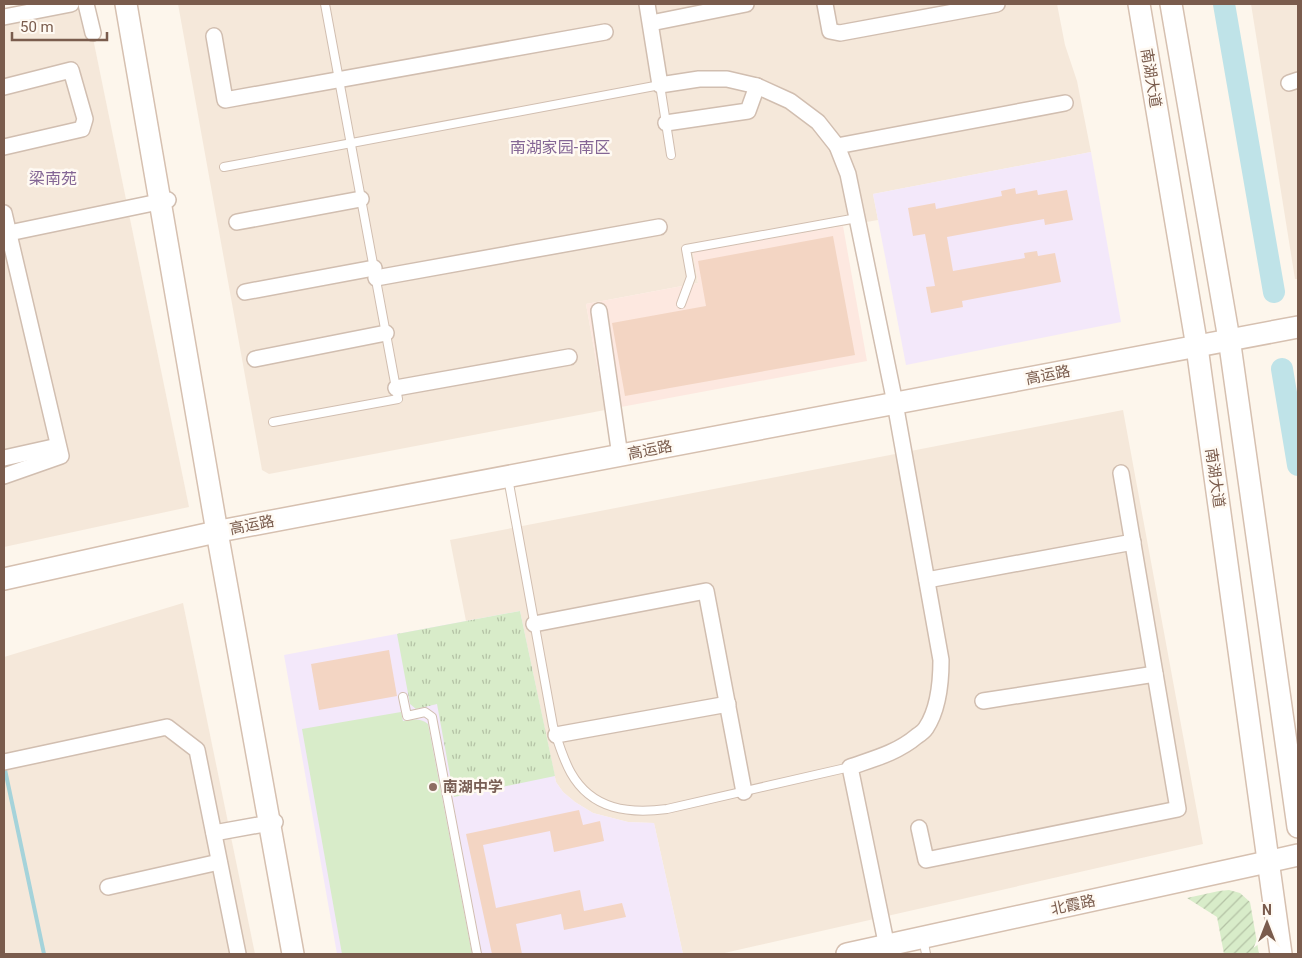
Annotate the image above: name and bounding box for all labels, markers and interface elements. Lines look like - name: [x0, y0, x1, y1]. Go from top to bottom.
- scale bar: [12, 10, 108, 42]
- text: 50 m: [20, 18, 54, 36]
- street label: 南湖大道: [1137, 47, 1165, 109]
- district label: 南湖家园-南区: [510, 138, 610, 157]
- district label: 梁南苑: [29, 169, 77, 188]
- street label: 高运路: [1024, 362, 1072, 388]
- street label: 高运路: [626, 437, 674, 463]
- street label: 南湖大道: [1202, 447, 1228, 509]
- street label: 高运路: [228, 512, 276, 538]
- place label: 南湖中学: [443, 778, 503, 796]
- marker: 南湖中学: [427, 781, 439, 793]
- street label: 北霞路: [1049, 892, 1097, 918]
- north arrow: [1242, 898, 1292, 948]
- text: N: [1262, 902, 1272, 918]

